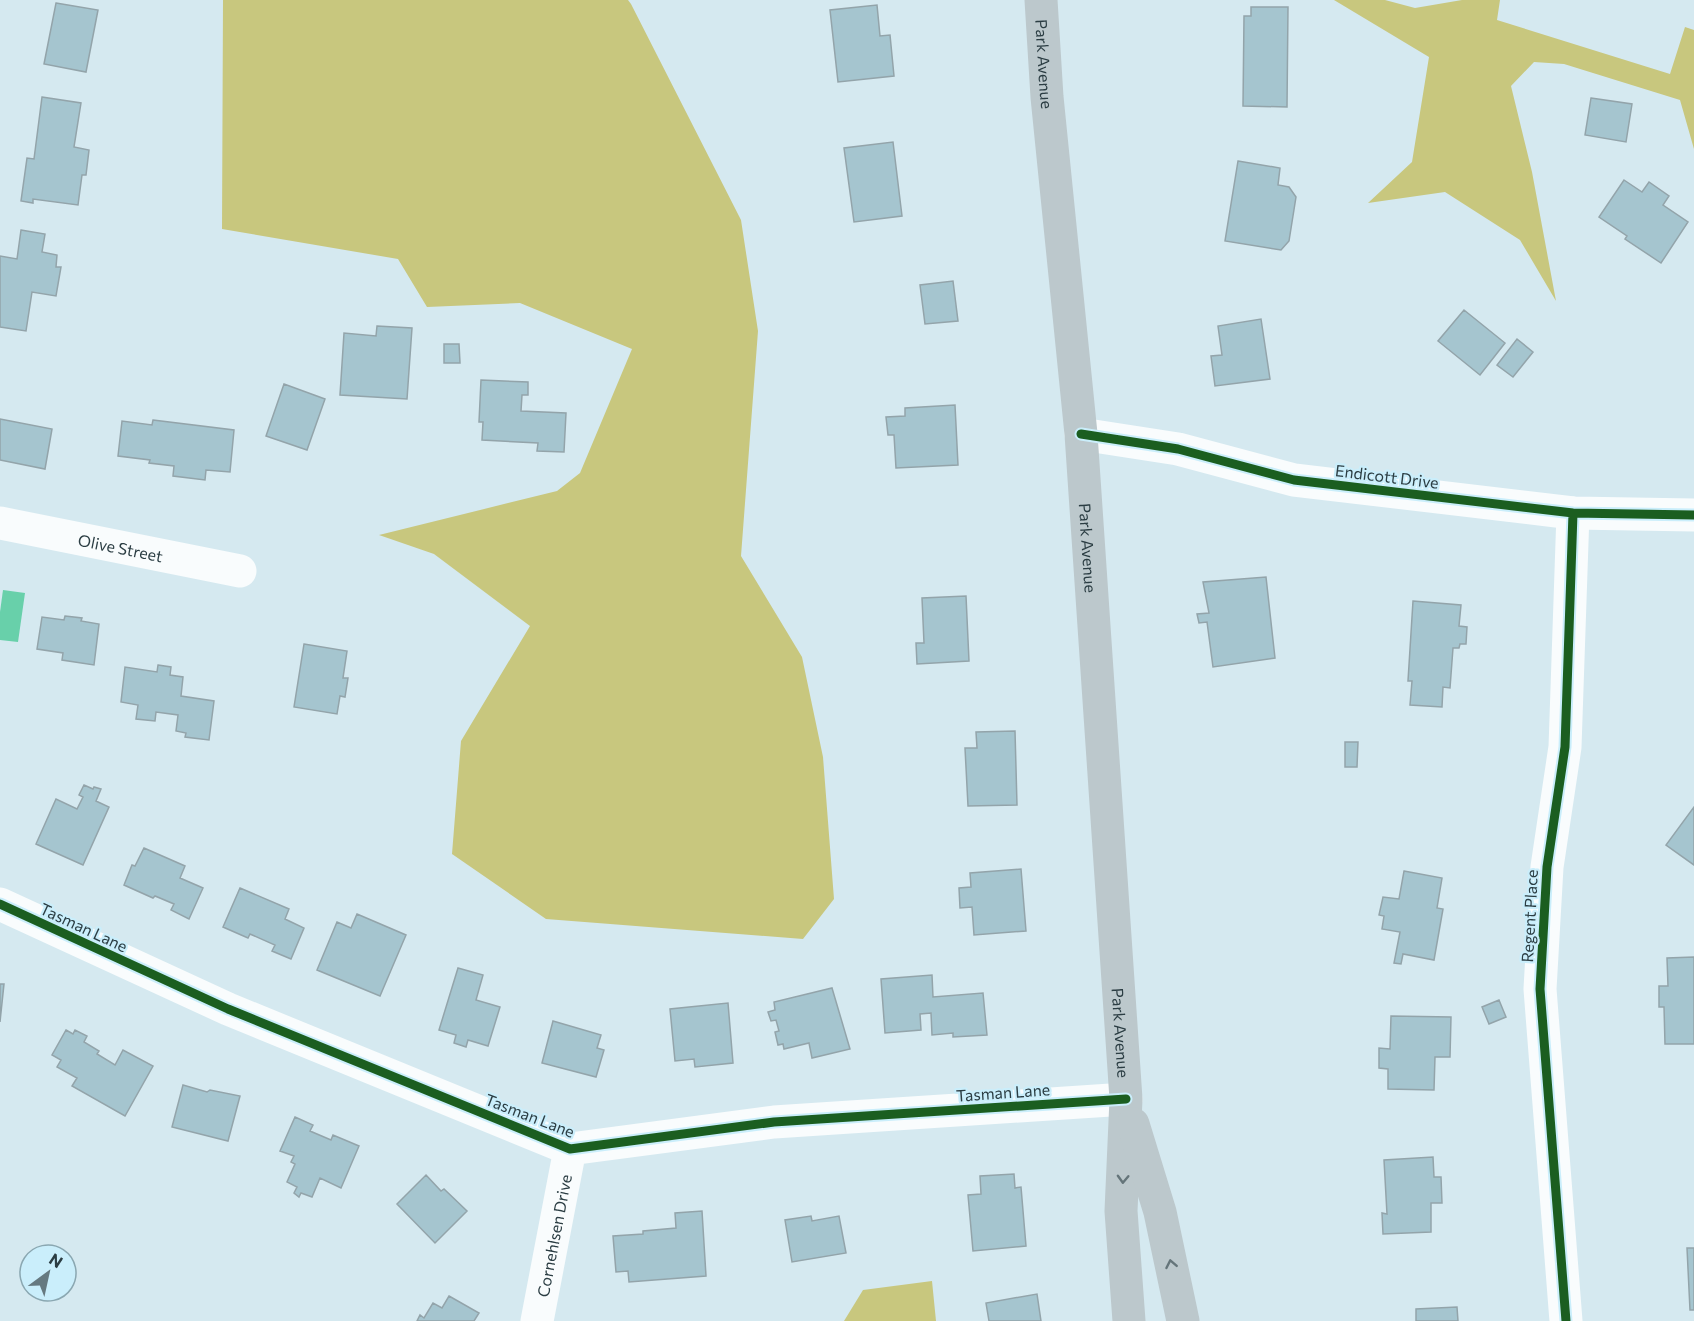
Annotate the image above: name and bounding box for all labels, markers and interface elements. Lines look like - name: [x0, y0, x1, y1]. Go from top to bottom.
- street label: Park Avenue: [1033, 18, 1058, 110]
- street label: Endicott Drive: [1334, 460, 1440, 492]
- street label: Park Avenue: [1076, 502, 1101, 593]
- street label: Olive Street: [77, 529, 165, 565]
- street label: Regent Place: [1517, 869, 1541, 963]
- street label: Tasman Lane: [37, 898, 131, 956]
- street label: Park Avenue: [1109, 987, 1134, 1078]
- street label: Tasman Lane: [955, 1079, 1051, 1105]
- street label: Tasman Lane: [483, 1089, 577, 1141]
- street label: Cornehlsen Drive: [532, 1173, 574, 1298]
- one-way arrow: [1116, 1174, 1129, 1183]
- north arrow: [18, 1243, 78, 1303]
- text: N: [46, 1249, 67, 1271]
- one-way arrow: [1165, 1259, 1178, 1269]

